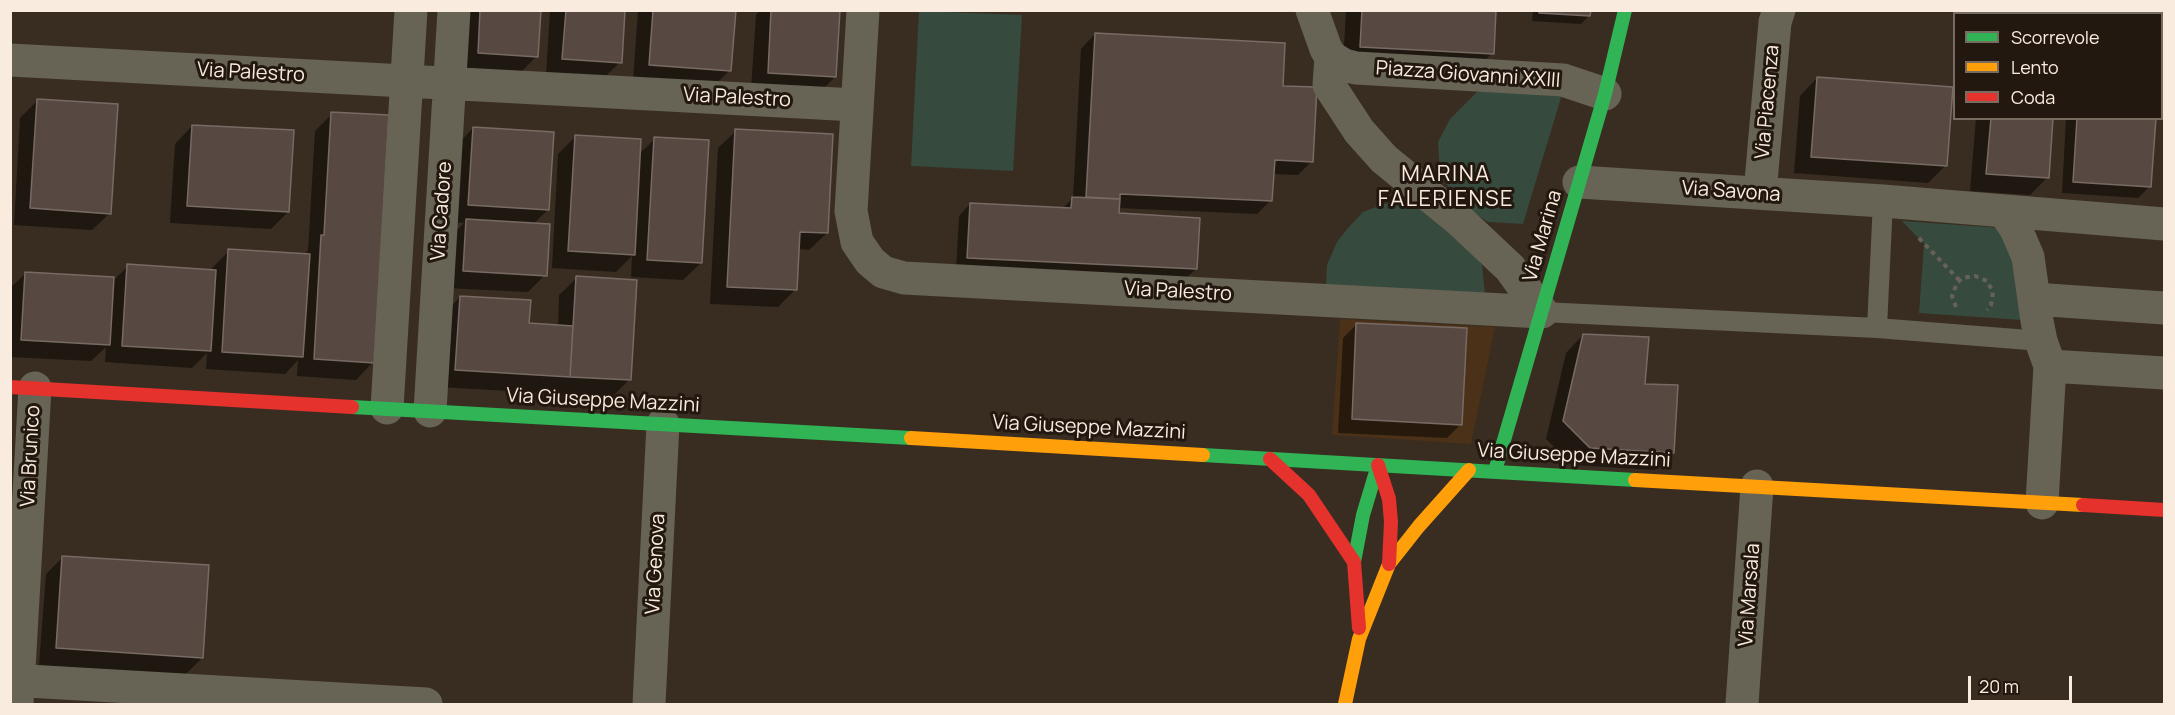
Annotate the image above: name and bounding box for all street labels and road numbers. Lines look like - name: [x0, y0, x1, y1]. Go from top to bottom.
- street label: Via Piacenza: [1751, 44, 1785, 160]
- street label: Piazza Giovanni XXIII: [1375, 57, 1561, 93]
- street label: Via Palestro: [197, 58, 305, 88]
- street label: Via Palestro: [683, 83, 791, 113]
- street label: Via Cadore: [427, 161, 457, 261]
- street label: Via Savona: [1681, 177, 1781, 207]
- street label: Via Marina: [1518, 187, 1568, 285]
- street label: Via Palestro: [1124, 277, 1232, 307]
- street label: Via Giuseppe Mazzini: [506, 384, 700, 418]
- street label: Via Brunico: [16, 404, 46, 508]
- street label: Via Giuseppe Mazzini: [992, 411, 1186, 445]
- street label: Via Giuseppe Mazzini: [1477, 439, 1671, 473]
- street label: Via Genova: [641, 513, 671, 615]
- street label: Via Marsala: [1734, 543, 1766, 647]

